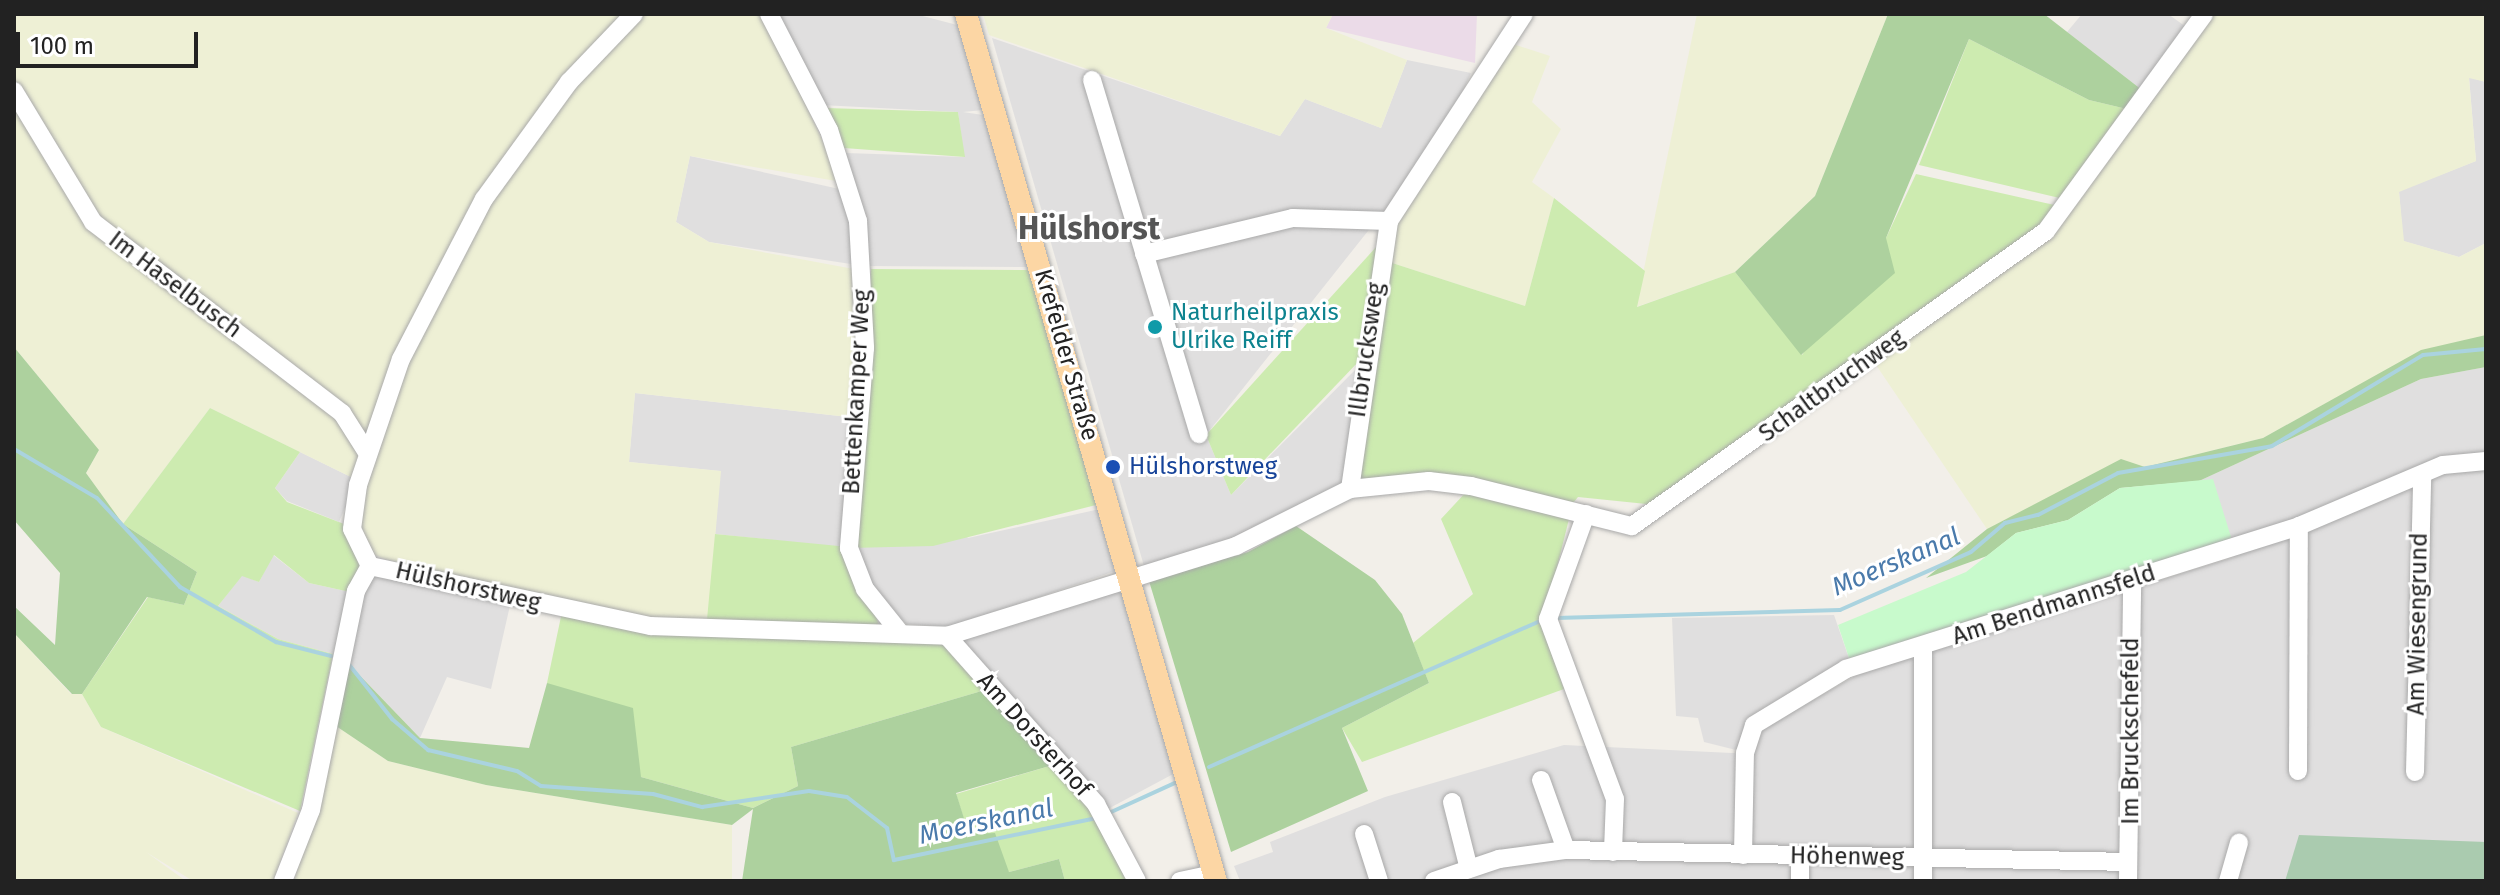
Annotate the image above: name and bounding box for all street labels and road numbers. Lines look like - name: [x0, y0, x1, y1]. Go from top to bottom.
- street label: Im Haselbusch: [103, 226, 247, 344]
- street label: Krefelder Straße: [1028, 266, 1104, 444]
- street label: Illbrucksweg: [1343, 281, 1391, 419]
- street label: Bettenkamper Weg: [837, 289, 877, 495]
- street label: Schaltbruchweg: [1754, 324, 1910, 448]
- street label: Am Wiesengrund: [2402, 532, 2434, 716]
- street label: Hülshorstweg: [393, 556, 543, 618]
- street label: Am Bendmannsfeld: [1949, 559, 2159, 651]
- street label: Im Bruckschefeld: [2117, 637, 2145, 825]
- street label: Am Dorsterhof: [971, 667, 1097, 803]
- street label: Höhenweg: [1790, 842, 1904, 872]

